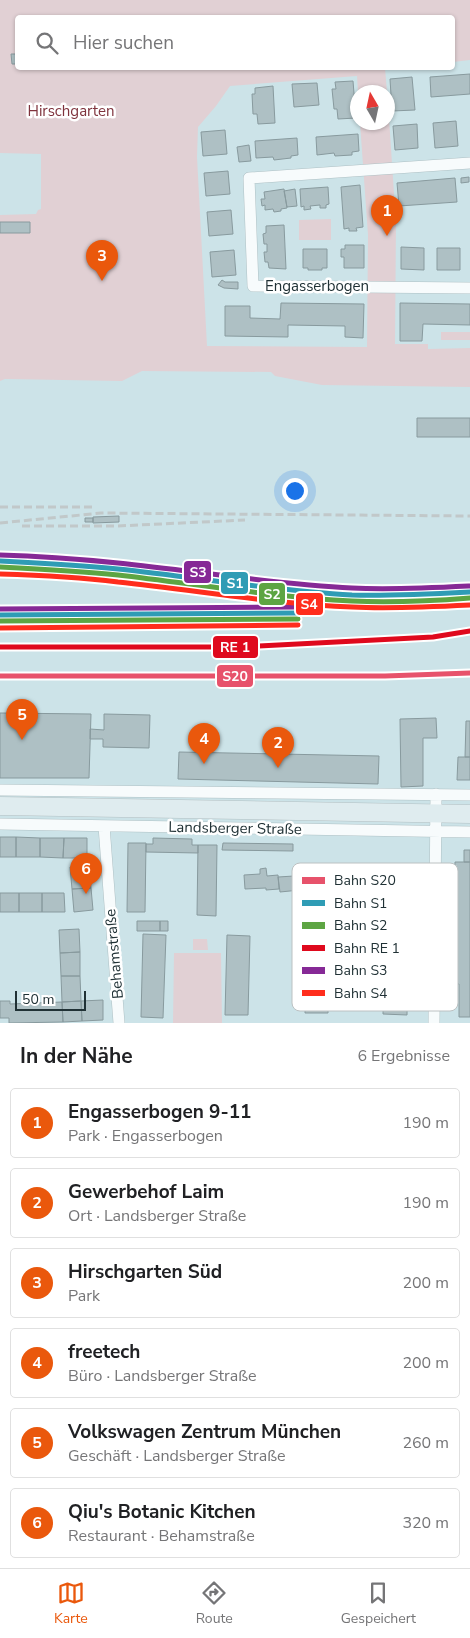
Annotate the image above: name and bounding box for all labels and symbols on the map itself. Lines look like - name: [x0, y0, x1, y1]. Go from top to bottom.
- north arrow: [350, 85, 395, 130]
- park label: Hirschgarten: [27, 101, 115, 121]
- pin: 1: [371, 195, 403, 236]
- pin: 3: [86, 240, 118, 281]
- street label: Engasserbogen: [265, 276, 369, 296]
- your location: [282, 478, 308, 504]
- line badge: S3: [183, 560, 212, 584]
- text: S3: [189, 563, 207, 582]
- line badge: S1: [220, 571, 249, 595]
- text: S1: [226, 574, 244, 593]
- line badge: S2: [258, 582, 286, 606]
- text: S2: [263, 585, 281, 604]
- line badge: S4: [295, 592, 324, 616]
- text: S4: [300, 595, 318, 614]
- line badge: RE 1: [212, 635, 259, 659]
- text: RE 1: [220, 638, 250, 657]
- line badge: S20: [216, 664, 254, 688]
- text: S20: [222, 667, 248, 686]
- pin: 5: [6, 699, 38, 740]
- pin: 4: [188, 723, 220, 764]
- pin: 2: [262, 727, 294, 768]
- street label: Landsberger Straße: [168, 817, 302, 839]
- pin: 6: [70, 853, 102, 894]
- legend: [292, 863, 458, 1011]
- text: Bahn S20: [334, 871, 396, 890]
- text: Bahn S1: [334, 894, 387, 913]
- street label: Behamstraße: [100, 908, 128, 1000]
- text: Bahn S2: [334, 916, 387, 935]
- text: Bahn RE 1: [334, 939, 400, 958]
- text: Bahn S3: [334, 961, 387, 980]
- text: Bahn S4: [334, 984, 387, 1003]
- scale bar: [15, 988, 86, 1011]

